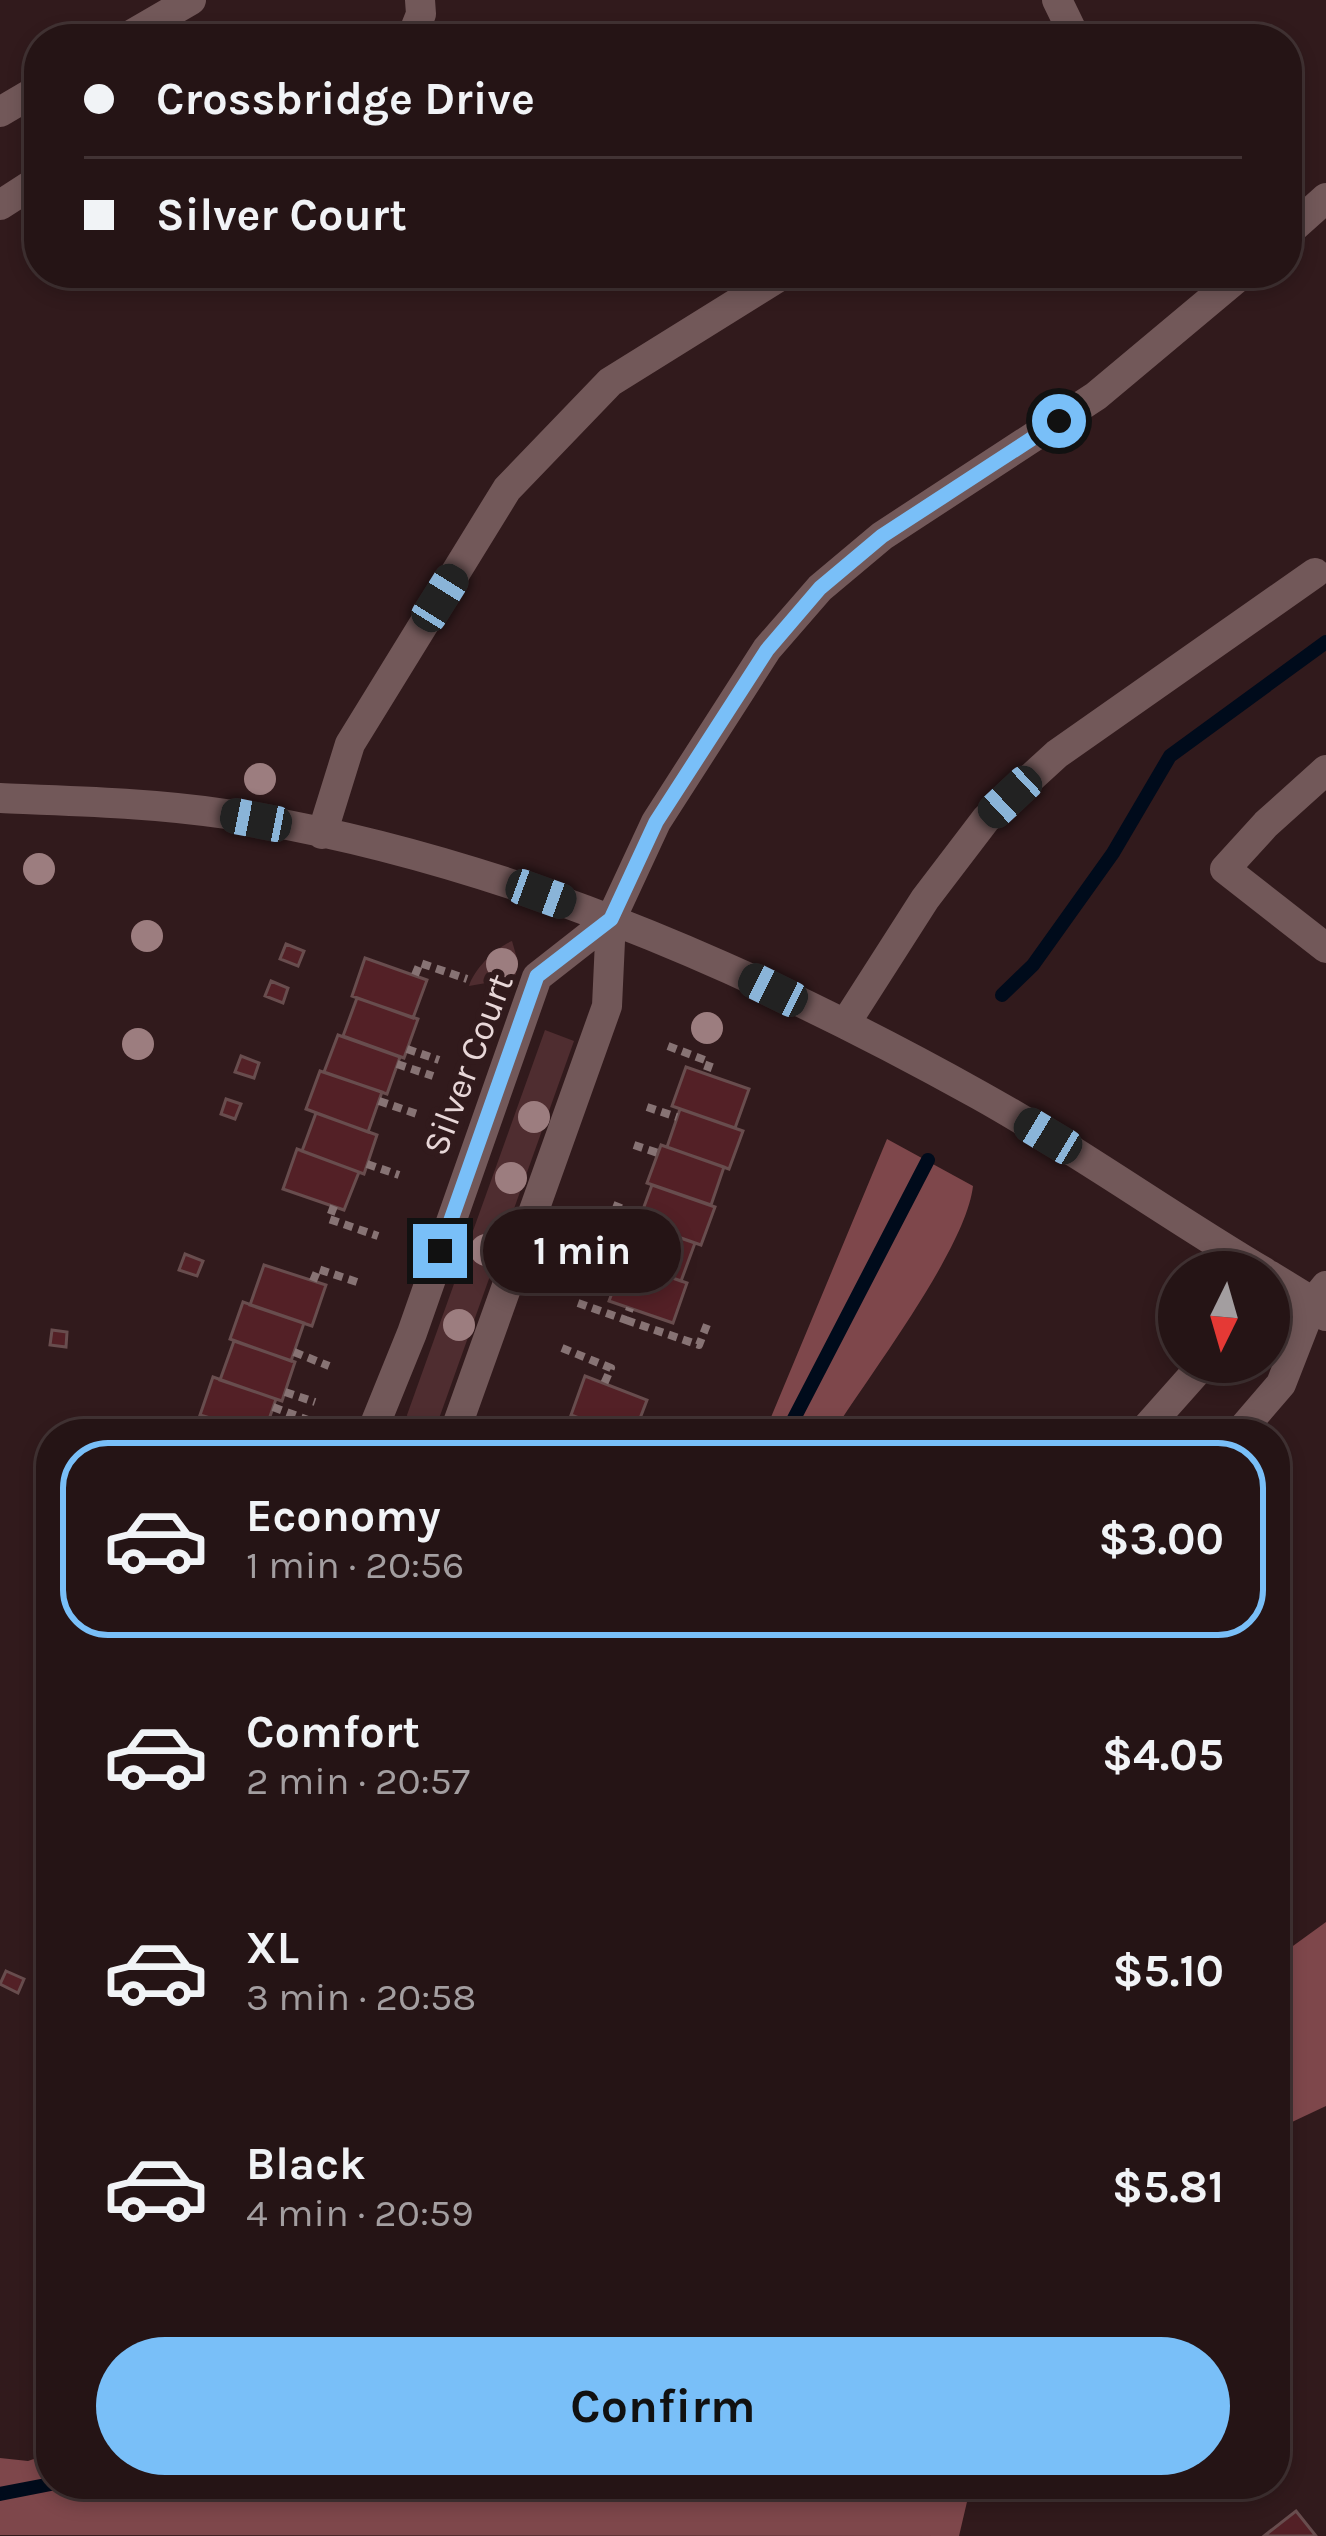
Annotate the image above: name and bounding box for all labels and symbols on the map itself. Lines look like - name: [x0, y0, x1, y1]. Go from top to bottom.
- route start: [1032, 394, 1086, 448]
- car: [406, 558, 474, 638]
- car: [971, 759, 1049, 835]
- car: [217, 795, 295, 845]
- car: [501, 865, 581, 923]
- car: [733, 958, 813, 1022]
- street label: Silver Court: [414, 968, 522, 1161]
- car: [1008, 1102, 1088, 1170]
- callout: 1 min: [482, 1209, 680, 1293]
- route end: [413, 1224, 467, 1278]
- north arrow: [1158, 1251, 1290, 1383]

